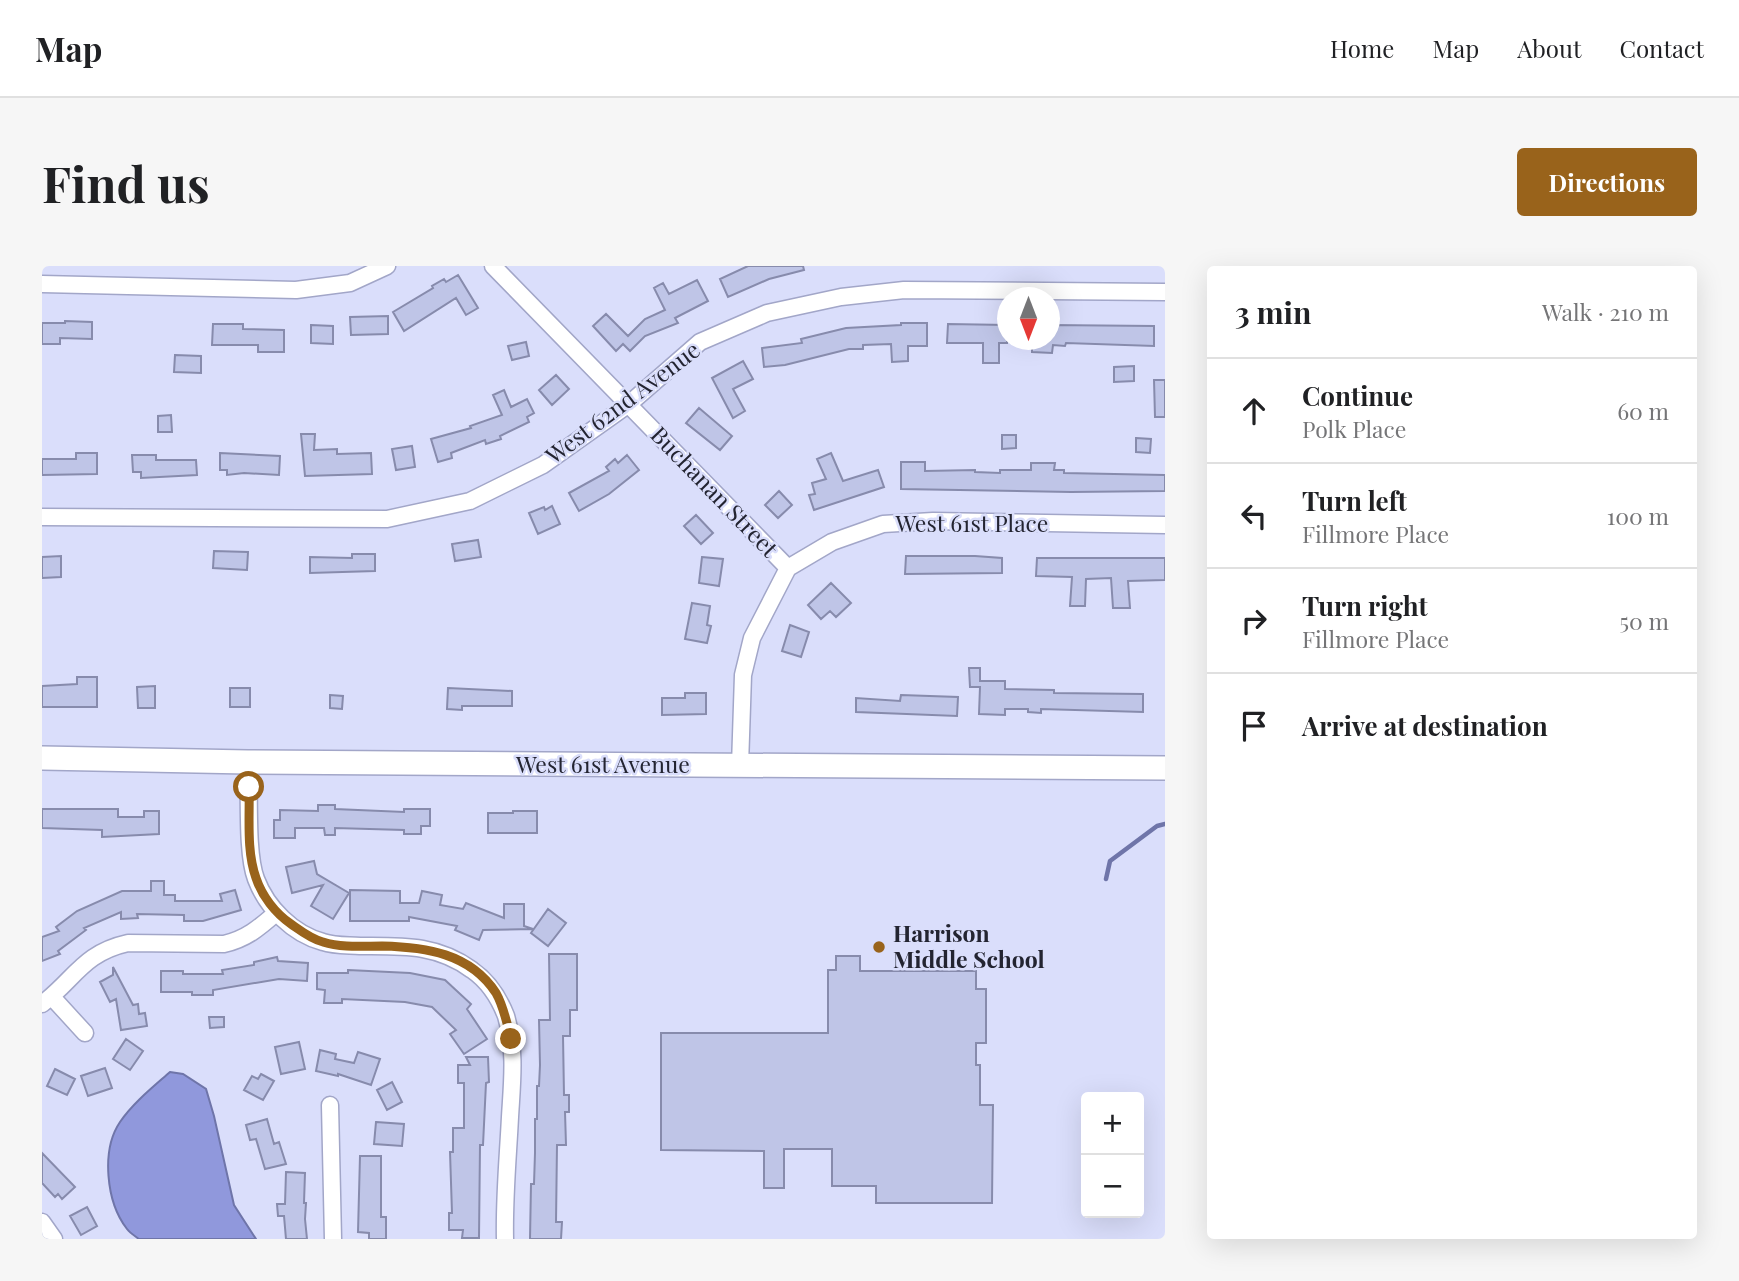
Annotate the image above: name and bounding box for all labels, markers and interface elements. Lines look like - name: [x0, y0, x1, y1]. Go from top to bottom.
- text: Map: [35, 26, 102, 70]
- text: Home: [1330, 32, 1394, 64]
- text: Map: [1432, 32, 1479, 64]
- text: About: [1517, 32, 1581, 64]
- text: Contact: [1619, 32, 1704, 64]
- button: Directions: [1517, 148, 1697, 216]
- text: Find us: [42, 150, 210, 215]
- north arrow: [997, 287, 1060, 350]
- text: 3 min: [1235, 292, 1311, 332]
- text: Walk · 210 m: [1542, 296, 1669, 327]
- street label: West 62nd Avenue: [538, 334, 705, 471]
- text: Continue: [1302, 378, 1413, 413]
- icon: ahead: [1235, 392, 1273, 430]
- text: 60 m: [1617, 395, 1669, 426]
- text: Polk Place: [1302, 413, 1406, 444]
- street label: Buchanan Street: [645, 419, 786, 564]
- text: Turn left: [1302, 483, 1407, 518]
- icon: left: [1235, 497, 1273, 535]
- text: 100 m: [1607, 500, 1669, 531]
- street label: West 61st Place: [895, 507, 1048, 538]
- text: Fillmore Place: [1302, 518, 1449, 549]
- text: Turn right: [1302, 588, 1428, 623]
- icon: right: [1235, 602, 1273, 640]
- text: 50 m: [1620, 605, 1669, 636]
- text: Fillmore Place: [1302, 623, 1449, 654]
- icon: arrive: [1235, 707, 1273, 745]
- text: Arrive at destination: [1302, 708, 1548, 743]
- street label: West 61st Avenue: [515, 748, 690, 779]
- route start: [233, 771, 264, 802]
- place label: Harrison Middle School: [893, 917, 1045, 974]
- marker: Harrison Middle School: [871, 939, 887, 955]
- route end: [495, 1023, 526, 1054]
- map controls: [1081, 1092, 1144, 1218]
- button: +: [1081, 1092, 1144, 1155]
- button: −: [1081, 1155, 1144, 1218]

